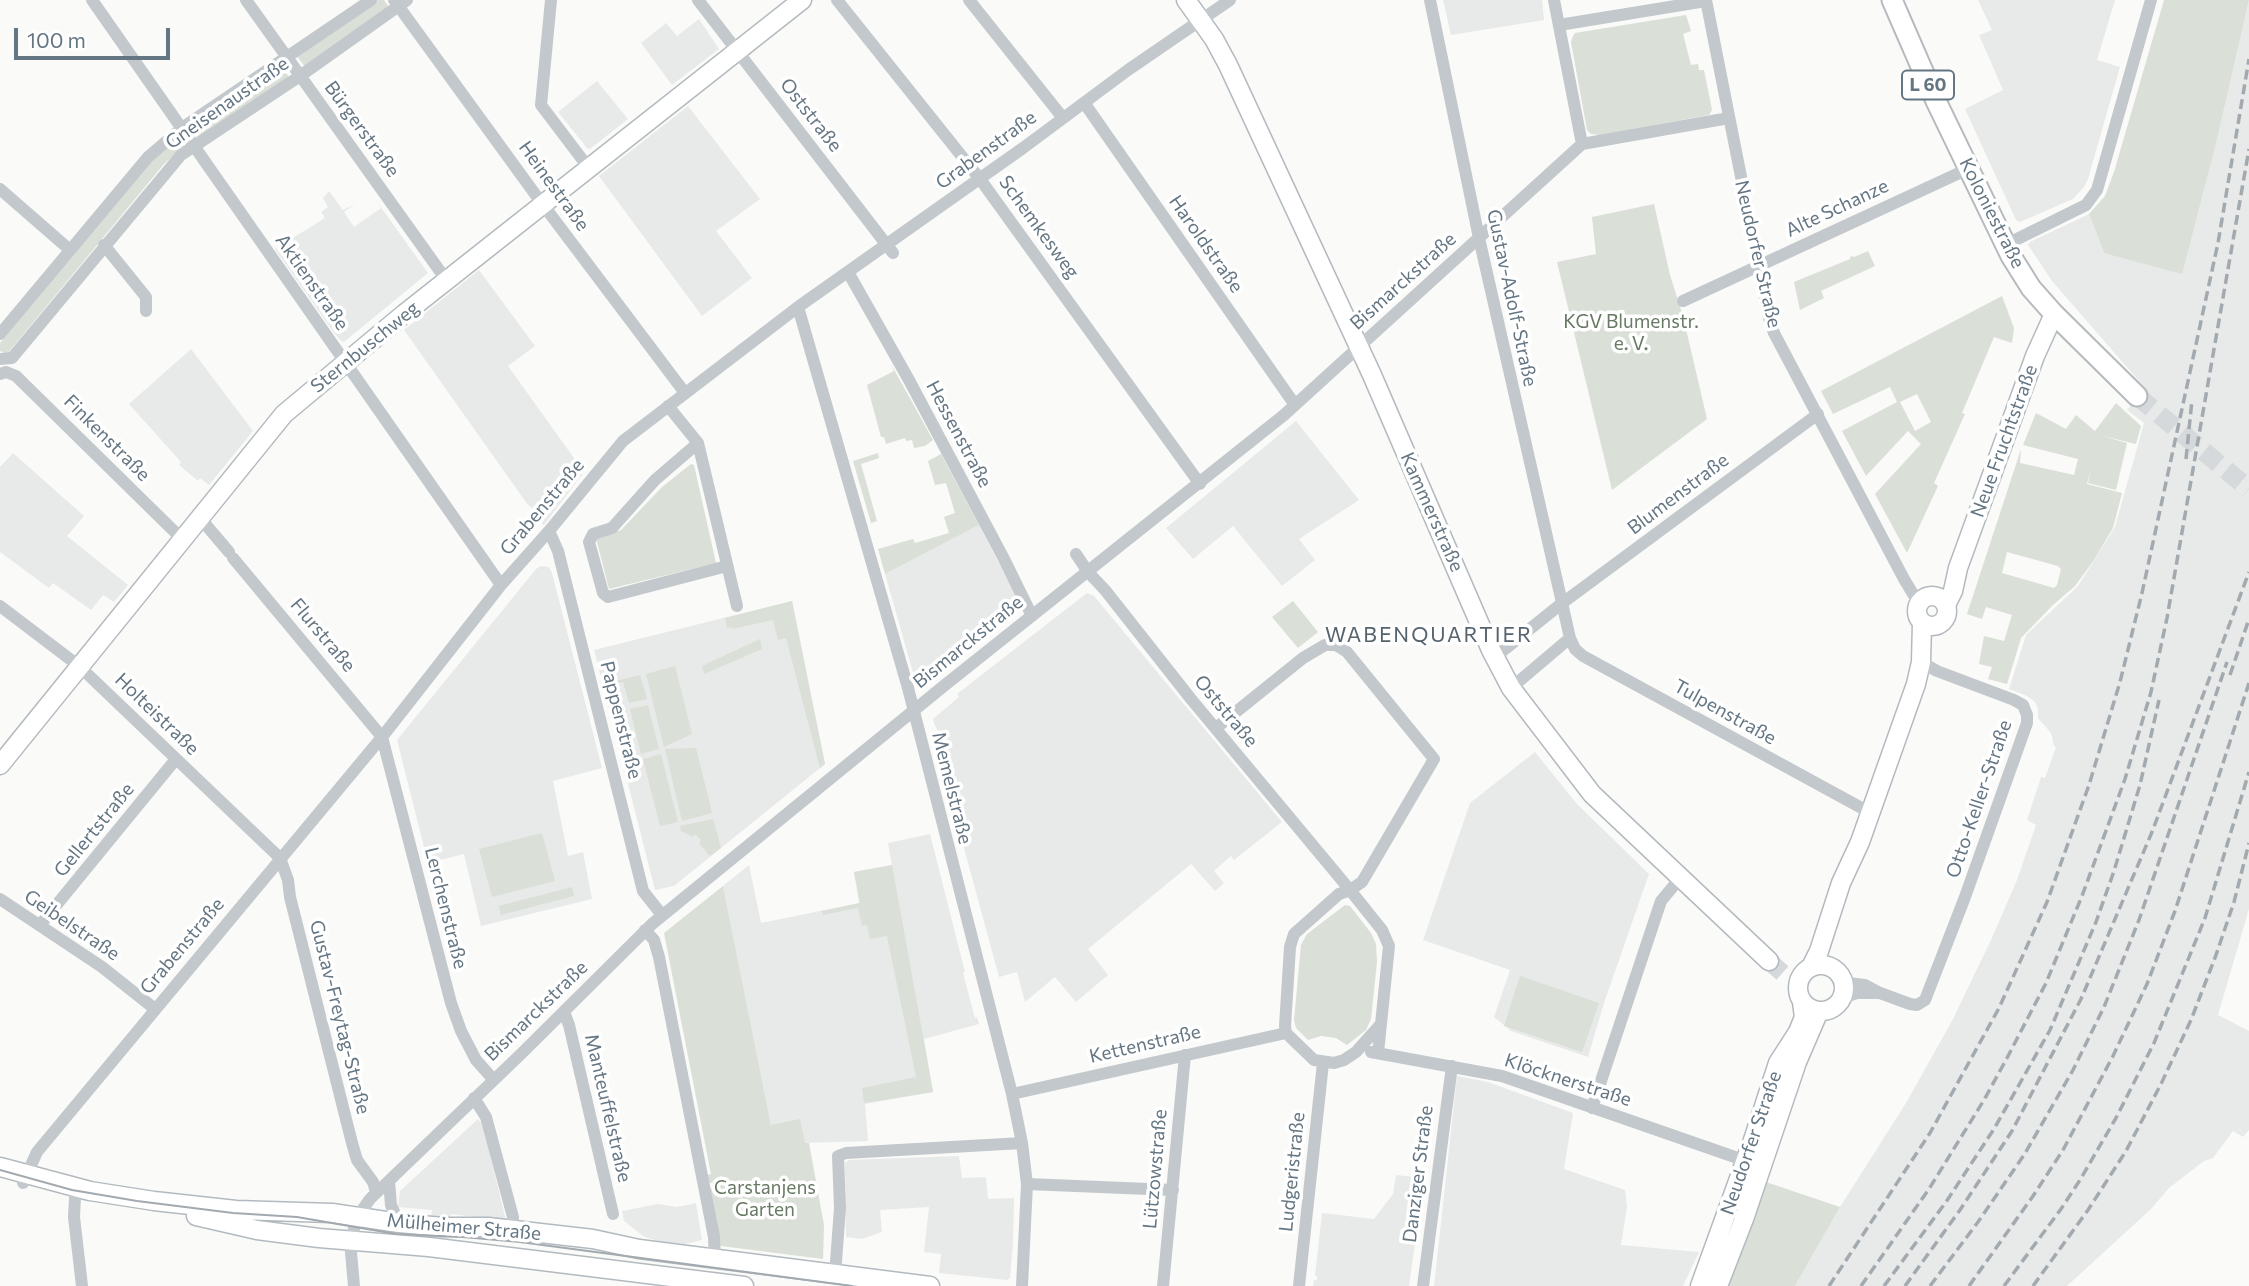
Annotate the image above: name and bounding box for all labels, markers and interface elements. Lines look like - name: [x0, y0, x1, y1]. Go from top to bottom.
- scale bar: [18, 14, 173, 58]
- text: 100 m: [27, 27, 86, 52]
- street label: Gneisenaustraße: [161, 52, 293, 154]
- road number: L 60: [1902, 70, 1954, 100]
- street label: Oststraße: [775, 74, 847, 156]
- street label: Bürgerstraße: [320, 77, 404, 181]
- street label: Grabenstraße: [931, 106, 1041, 194]
- street label: Heinestraße: [514, 137, 594, 235]
- street label: Koloniestraße: [1954, 154, 2030, 272]
- street label: Schemkesweg: [994, 171, 1084, 283]
- street label: Alte Schanze: [1782, 174, 1892, 242]
- street label: Neudorfer Straße: [1730, 178, 1786, 330]
- street label: Haroldstraße: [1164, 191, 1248, 297]
- street label: Gustav-Adolf-Straße: [1482, 207, 1542, 389]
- street label: Bismarckstraße: [1345, 228, 1461, 334]
- street label: Aktienstraße: [270, 229, 354, 335]
- street label: Sternbuschweg: [306, 296, 424, 398]
- park label: KGV Blumenstr. e. V.: [1563, 311, 1699, 355]
- street label: Neue Fruchtstraße: [1966, 362, 2042, 520]
- street label: Hessenstraße: [921, 377, 997, 491]
- street label: Finkenstraße: [59, 390, 155, 486]
- street label: Kammerstraße: [1395, 449, 1469, 575]
- street label: Blumenstraße: [1623, 449, 1733, 539]
- street label: Grabenstraße: [495, 454, 589, 560]
- street label: Bismarckstraße: [909, 591, 1027, 693]
- street label: Flurstraße: [286, 594, 360, 676]
- district label: WABENQUARTIER: [1327, 622, 1531, 648]
- street label: Pappenstraße: [595, 659, 647, 781]
- street label: Holteistraße: [110, 668, 204, 760]
- street label: Oststraße: [1189, 670, 1263, 752]
- street label: Tulpenstraße: [1670, 675, 1780, 749]
- street label: Otto-Keller-Straße: [1941, 717, 2017, 881]
- street label: Memelstraße: [927, 730, 977, 846]
- street label: Gellertstraße: [49, 778, 139, 882]
- street label: Lerchenstraße: [420, 845, 472, 971]
- street label: Geibelstraße: [20, 885, 124, 965]
- street label: Grabenstraße: [135, 893, 229, 999]
- street label: Gustav-Freytag-Straße: [305, 918, 375, 1116]
- street label: Bismarckstraße: [480, 956, 592, 1066]
- street label: Kettenstraße: [1087, 1020, 1203, 1068]
- street label: Manteuffelstraße: [580, 1032, 636, 1184]
- street label: Klöcknerstraße: [1502, 1049, 1634, 1111]
- street label: Neudorfer Straße: [1716, 1068, 1786, 1218]
- street label: Danziger Straße: [1398, 1104, 1438, 1244]
- street label: Lützowstraße: [1138, 1108, 1172, 1230]
- street label: Ludgeristraße: [1274, 1111, 1310, 1233]
- park label: Carstanjens Garten: [714, 1177, 816, 1221]
- street label: Mülheimer Straße: [386, 1209, 542, 1245]

